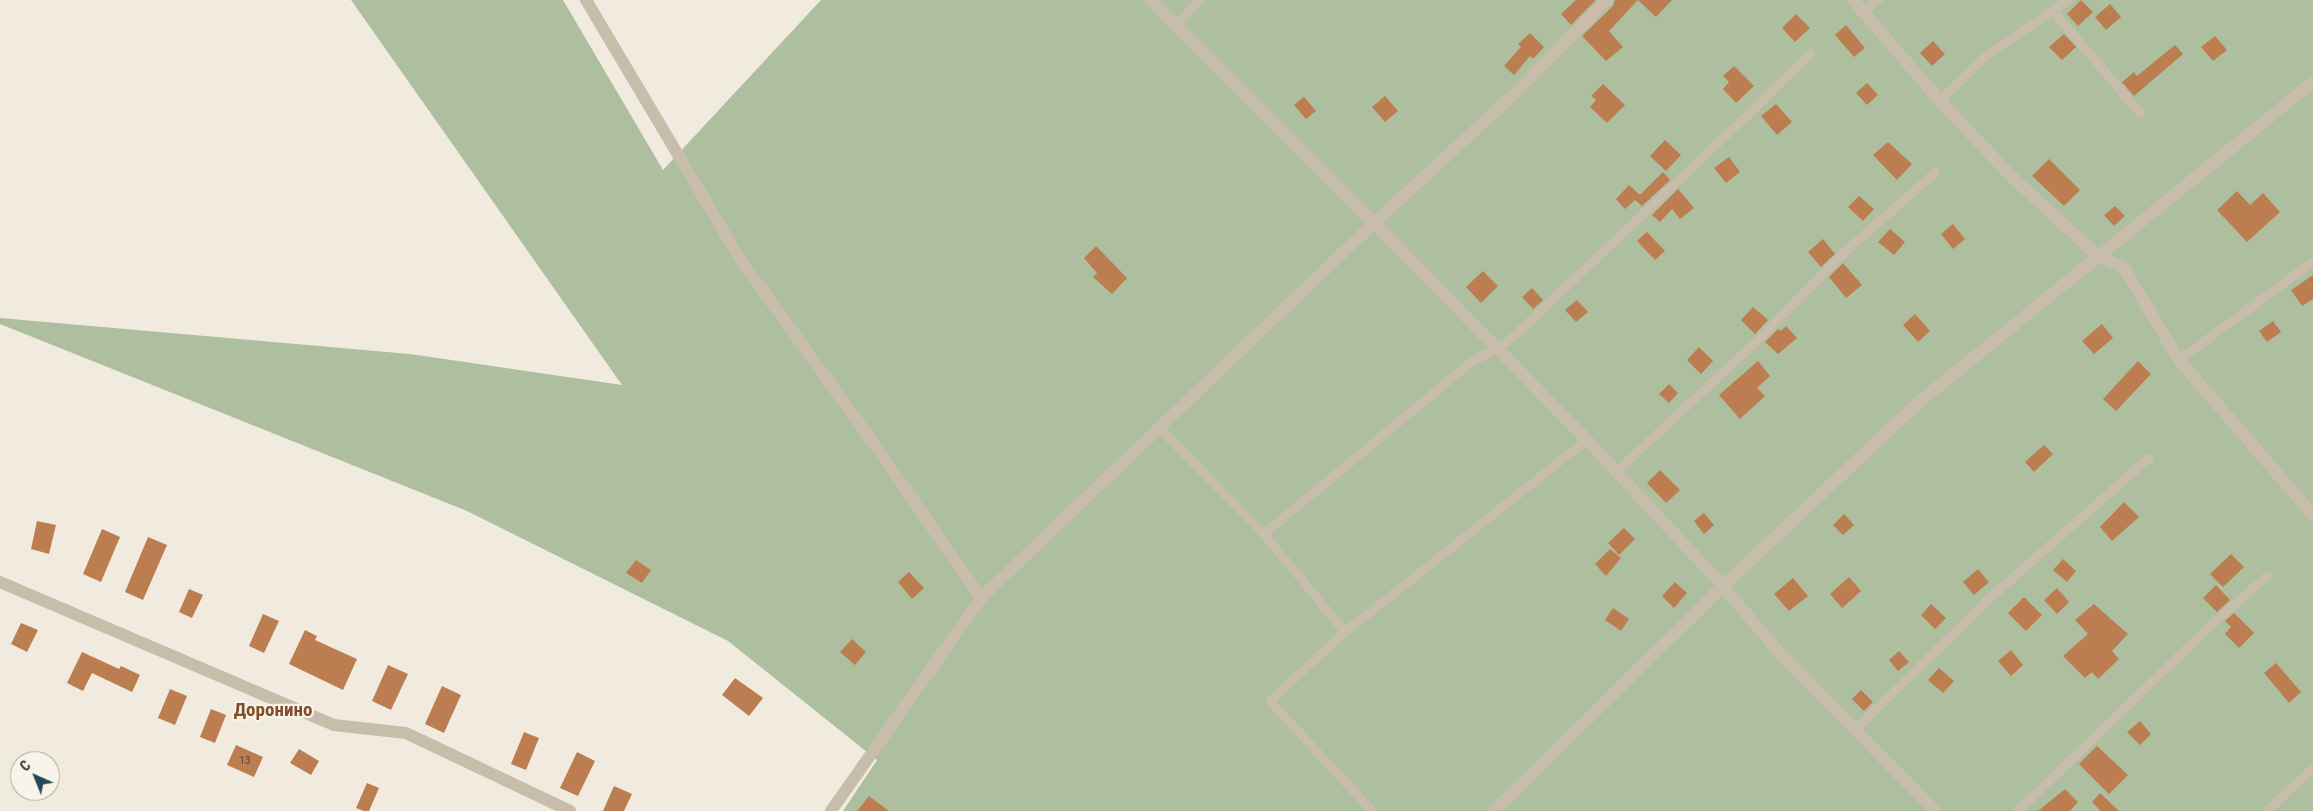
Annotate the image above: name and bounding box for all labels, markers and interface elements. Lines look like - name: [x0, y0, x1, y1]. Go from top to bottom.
- district label: Доронино: [234, 700, 312, 722]
- north arrow: [10, 751, 60, 801]
- house number: 13: [240, 754, 250, 768]
- text: С: [17, 757, 34, 774]

